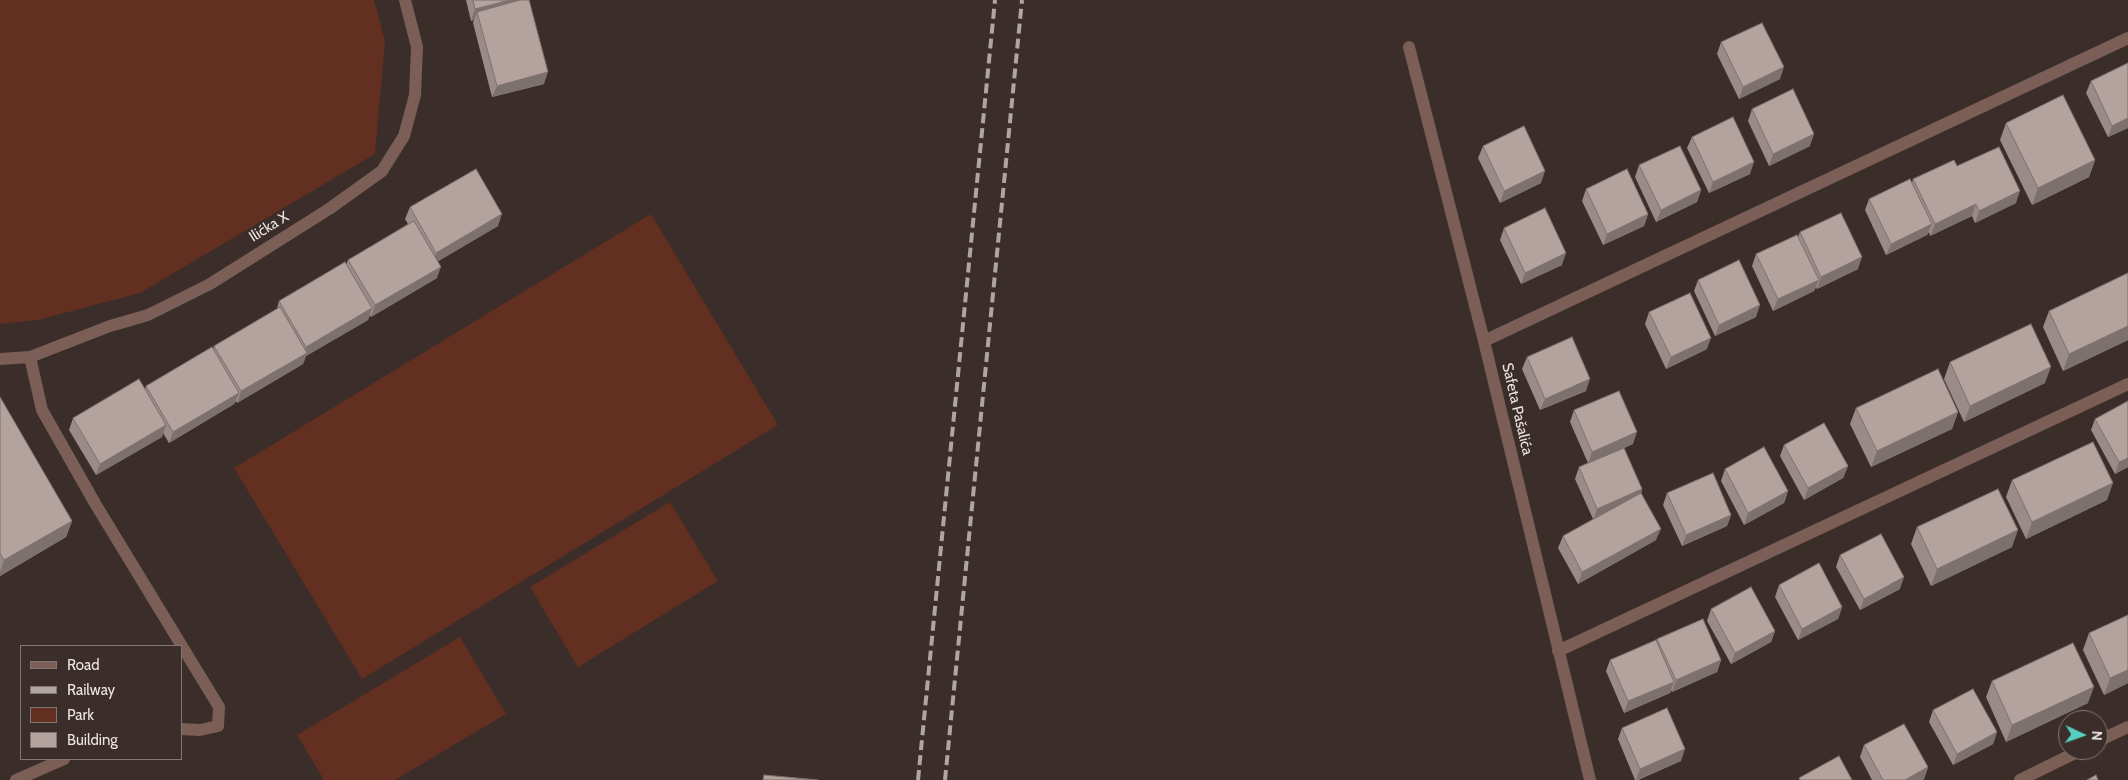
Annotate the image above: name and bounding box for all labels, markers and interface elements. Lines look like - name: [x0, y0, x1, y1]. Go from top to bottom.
- street label: Ilićka X: [246, 208, 292, 246]
- street label: Safeta Pašalića: [1498, 361, 1536, 457]
- legend: [20, 645, 182, 760]
- text: Road: [67, 656, 100, 674]
- text: Railway: [67, 681, 115, 699]
- text: Park: [67, 706, 94, 724]
- north arrow: [2058, 710, 2108, 760]
- text: N: [2088, 730, 2106, 741]
- text: Building: [67, 731, 118, 749]

